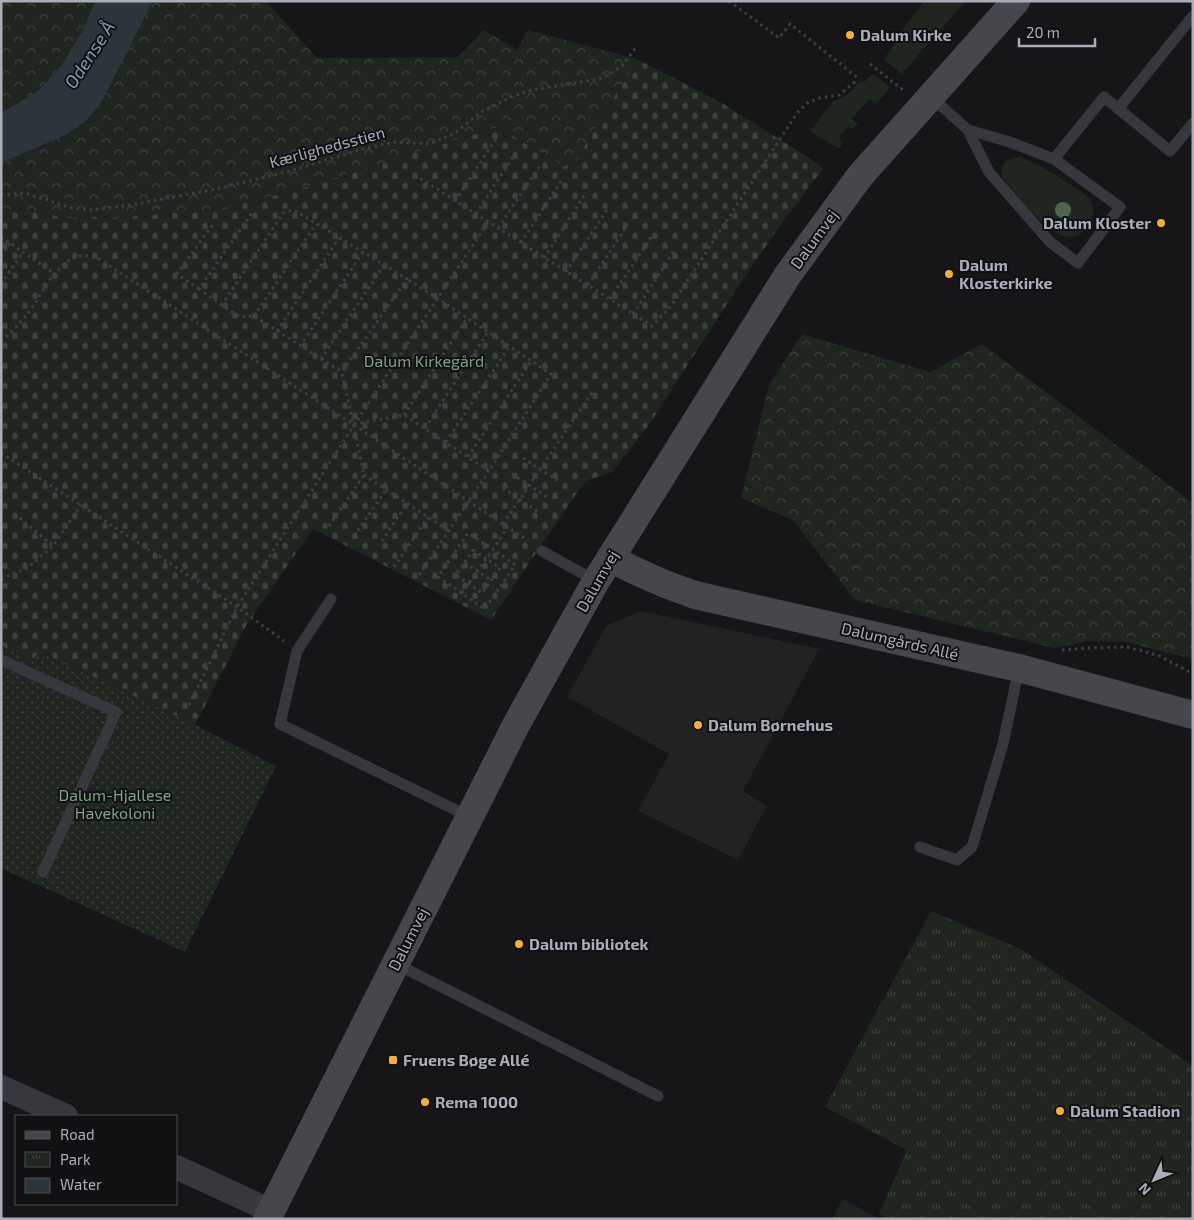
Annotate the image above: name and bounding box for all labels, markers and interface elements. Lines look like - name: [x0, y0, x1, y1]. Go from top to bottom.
- scale bar: [1019, 15, 1095, 47]
- water label: Odense Å: [59, 17, 119, 92]
- text: 20 m: [1026, 23, 1060, 41]
- place label: Dalum Kirke: [860, 25, 951, 44]
- marker: Dalum Kirke: [844, 29, 856, 41]
- street label: Kærlighedsstien: [267, 122, 387, 171]
- street label: Dalumvej: [786, 206, 842, 272]
- place label: Dalum Kloster: [1043, 213, 1151, 232]
- marker: Dalum Kloster: [1155, 217, 1167, 229]
- place label: Dalum Klosterkirke: [959, 255, 1053, 292]
- marker: Dalum Klosterkirke: [943, 268, 955, 280]
- park label: Dalum Kirkegård: [364, 351, 484, 370]
- street label: Dalumvej: [571, 546, 623, 616]
- street label: Dalumgårds Allé: [840, 618, 961, 663]
- place label: Dalum Børnehus: [708, 715, 833, 734]
- marker: Dalum Børnehus: [692, 719, 704, 731]
- park label: Dalum-Hjallese Havekoloni: [59, 785, 171, 822]
- street label: Dalumvej: [384, 904, 432, 974]
- place label: Dalum bibliotek: [529, 934, 648, 953]
- marker: Dalum bibliotek: [513, 938, 525, 950]
- place label: Fruens Bøge Allé: [403, 1050, 530, 1069]
- marker: Fruens Bøge Allé: [387, 1054, 399, 1066]
- place label: Rema 1000: [435, 1092, 518, 1111]
- marker: Rema 1000: [419, 1096, 431, 1108]
- place label: Dalum Stadion: [1070, 1101, 1180, 1120]
- marker: Dalum Stadion: [1054, 1105, 1066, 1117]
- legend: [15, 1115, 178, 1205]
- text: Road: [60, 1125, 95, 1143]
- text: Park: [60, 1150, 91, 1168]
- north arrow: [1129, 1155, 1179, 1205]
- text: Water: [60, 1175, 102, 1193]
- text: N: [1135, 1180, 1154, 1199]

